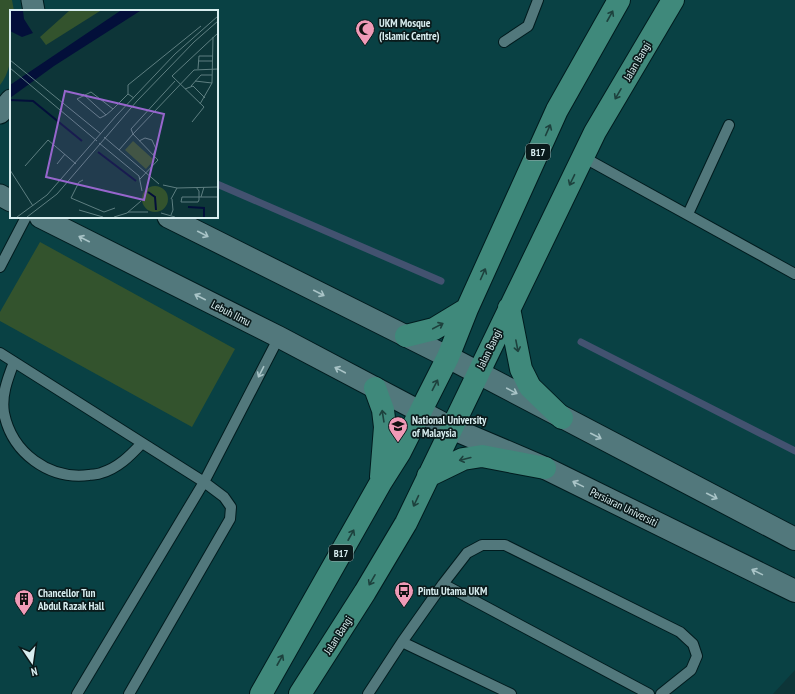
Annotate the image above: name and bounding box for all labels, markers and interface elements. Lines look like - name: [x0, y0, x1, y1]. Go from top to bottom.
- inset map: [10, 10, 218, 218]
- one-way arrow: [607, 10, 614, 22]
- place label: UKM Mosque (Islamic Centre): [379, 16, 440, 43]
- mosque icon: UKM Mosque (Islamic Centre): [354, 18, 376, 46]
- street label: Jalan Bangi: [620, 39, 654, 84]
- one-way arrow: [613, 88, 621, 100]
- one-way arrow: [545, 124, 552, 136]
- road number: B17: [526, 144, 550, 160]
- one-way arrow: [568, 173, 575, 185]
- one-way arrow: [196, 231, 208, 239]
- one-way arrow: [78, 235, 90, 242]
- one-way arrow: [480, 268, 487, 280]
- one-way arrow: [313, 289, 325, 297]
- one-way arrow: [194, 293, 206, 301]
- street label: Lebuh Ilmu: [209, 297, 253, 329]
- one-way arrow: [432, 322, 444, 330]
- street label: Jalan Bangi: [473, 327, 505, 372]
- one-way arrow: [513, 340, 521, 353]
- one-way arrow: [257, 365, 264, 377]
- one-way arrow: [334, 366, 346, 373]
- one-way arrow: [431, 379, 439, 391]
- one-way arrow: [506, 388, 518, 396]
- one-way arrow: [379, 409, 387, 422]
- place label: National University of Malaysia: [412, 413, 487, 440]
- school or university icon: National University of Malaysia: [387, 415, 409, 443]
- one-way arrow: [590, 432, 602, 440]
- one-way arrow: [459, 456, 472, 464]
- one-way arrow: [572, 479, 584, 487]
- street label: Persiaran Universiti: [588, 485, 660, 529]
- one-way arrow: [706, 492, 718, 500]
- one-way arrow: [412, 494, 419, 506]
- one-way arrow: [348, 529, 355, 541]
- road number: B17: [329, 545, 353, 561]
- one-way arrow: [751, 568, 763, 575]
- one-way arrow: [367, 574, 375, 586]
- bus stop icon: Pintu Utama UKM: [393, 580, 415, 608]
- place label: Pintu Utama UKM: [418, 584, 487, 598]
- place label: Chancellor Tun Abdul Razak Hall: [37, 586, 105, 613]
- building icon: Chancellor Tun Abdul Razak Hall: [13, 588, 35, 616]
- street label: Jalan Bangi: [320, 613, 356, 658]
- north arrow: [12, 642, 52, 682]
- one-way arrow: [277, 654, 285, 666]
- text: N: [30, 664, 39, 679]

